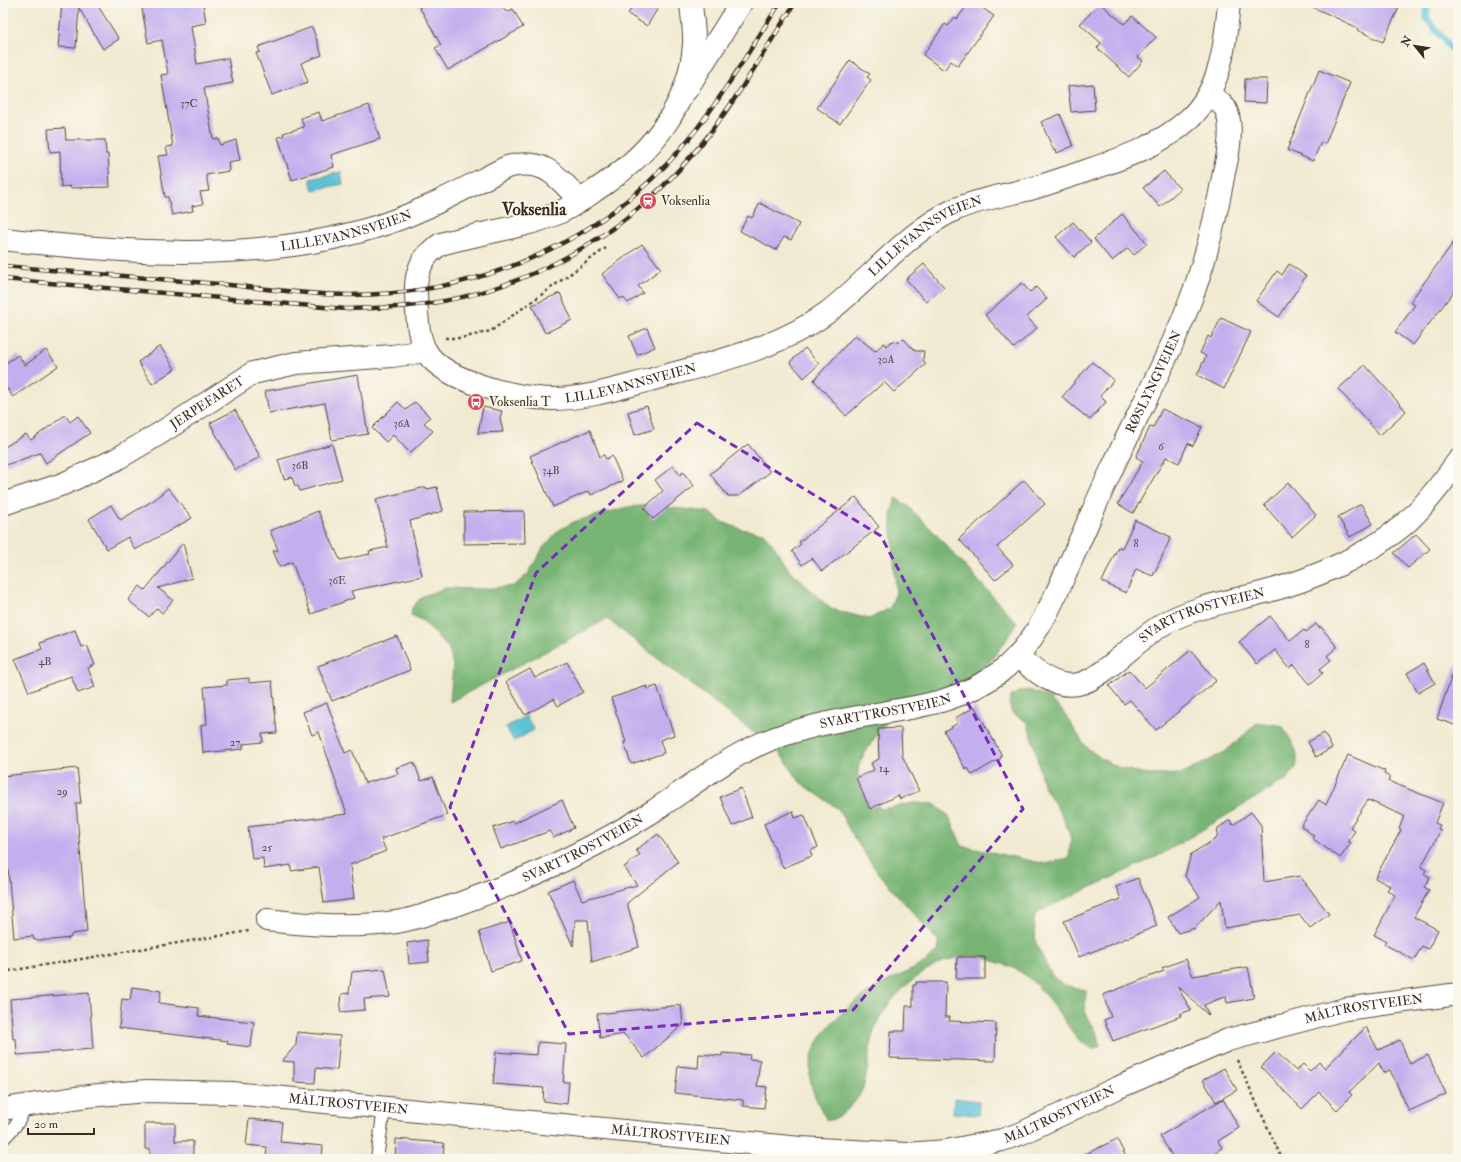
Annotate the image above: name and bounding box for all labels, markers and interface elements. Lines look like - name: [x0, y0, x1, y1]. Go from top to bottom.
- north arrow: [1395, 26, 1435, 66]
- text: N: [1398, 33, 1415, 50]
- house number: 37C: [180, 97, 198, 110]
- station icon: Voksenlia: [638, 191, 658, 211]
- street label: LILLEVANNSVEIEN: [865, 192, 984, 280]
- place label: Voksenlia: [661, 193, 711, 209]
- district label: Voksenlia: [501, 199, 567, 220]
- street label: LILLEVANNSVEIEN: [280, 206, 415, 255]
- street label: RØSLYNGVEIEN: [1122, 328, 1185, 436]
- house number: 30A: [878, 353, 894, 366]
- street label: LILLEVANNSVEIEN: [564, 360, 699, 407]
- street label: JERPEFARET: [166, 373, 248, 433]
- bus stop icon: Voksenlia T: [466, 392, 486, 412]
- place label: Voksenlia T: [489, 394, 551, 410]
- house number: 36A: [394, 417, 410, 430]
- house number: 6: [1158, 440, 1165, 453]
- house number: 36B: [292, 459, 308, 472]
- house number: 34B: [542, 464, 560, 477]
- house number: 8: [1133, 537, 1139, 550]
- house number: 36E: [328, 574, 346, 587]
- street label: SVARTTROSTVEIEN: [1136, 584, 1267, 646]
- house number: 8: [1304, 638, 1310, 651]
- house number: 4B: [38, 655, 52, 668]
- street label: SVARTTROSTVEIEN: [818, 690, 954, 732]
- house number: 27: [230, 736, 240, 749]
- house number: 14: [879, 762, 890, 775]
- house number: 29: [56, 785, 68, 798]
- street label: SVARTTROSTVEIEN: [520, 811, 647, 886]
- house number: 25: [262, 841, 272, 854]
- street label: MÅLTROSTVEIEN: [1303, 991, 1424, 1027]
- street label: MÅLTROSTVEIEN: [1002, 1082, 1118, 1147]
- street label: MÅLTROSTVEIEN: [288, 1090, 409, 1118]
- scale bar: [28, 1110, 94, 1136]
- text: 20 m: [34, 1117, 59, 1132]
- street label: MÅLTROSTVEIEN: [610, 1122, 732, 1149]

